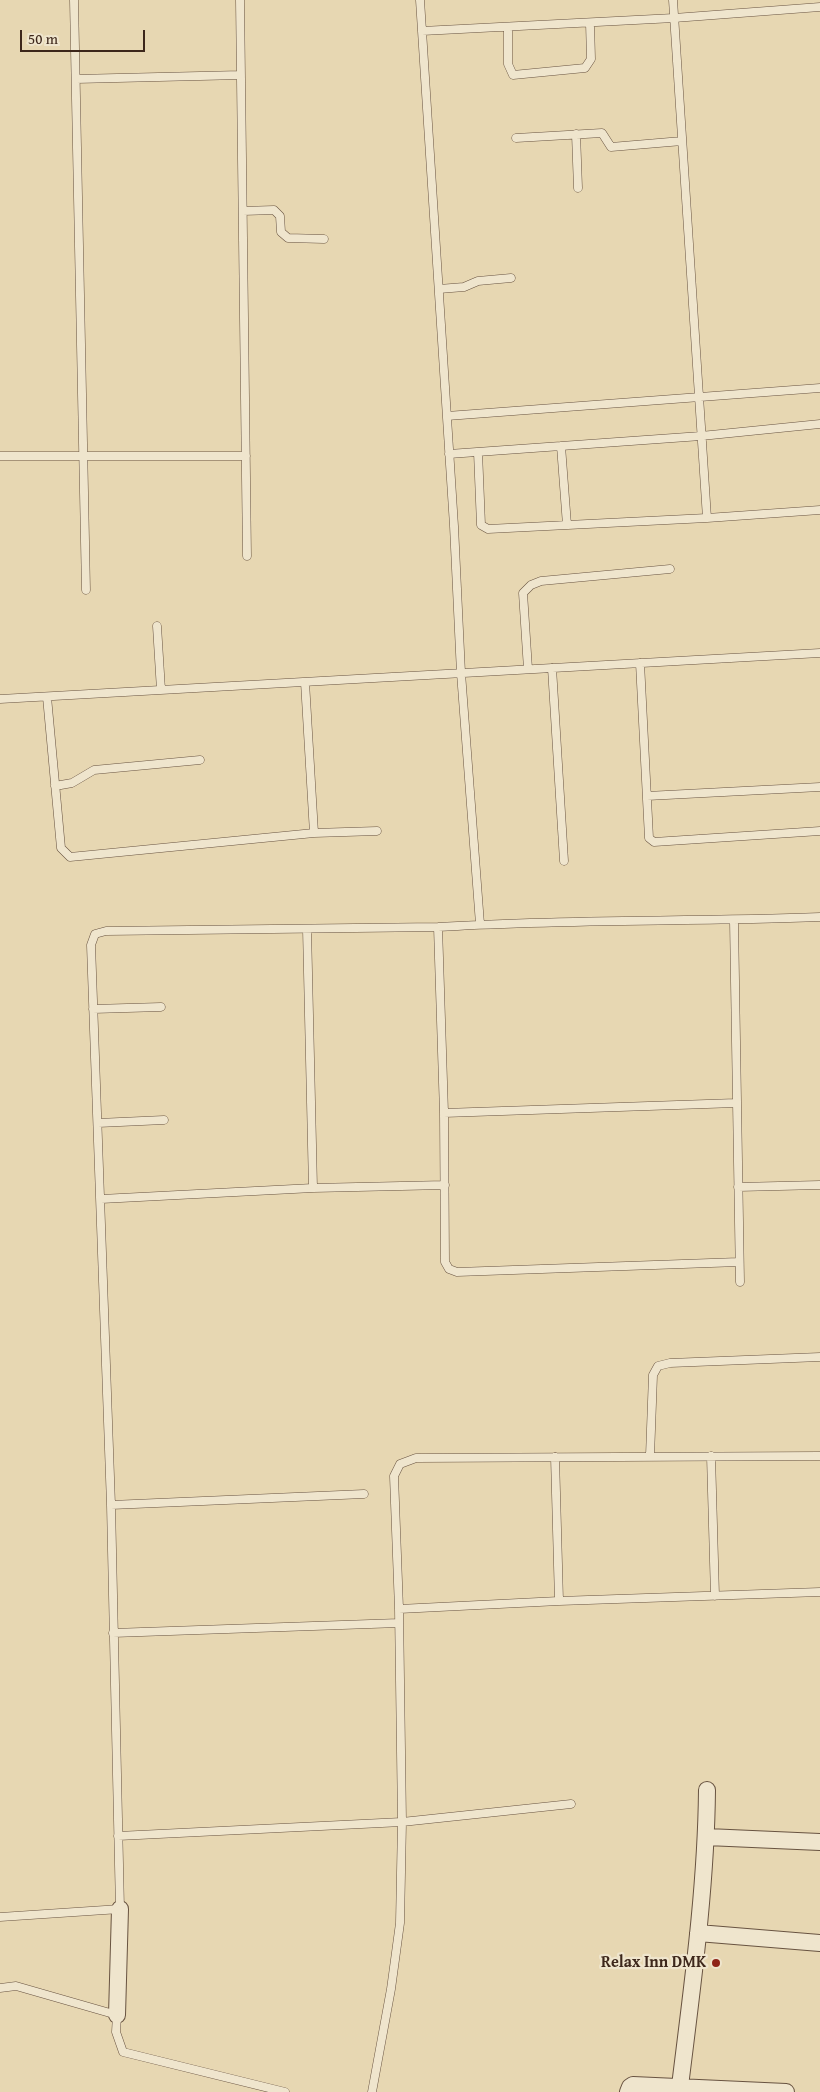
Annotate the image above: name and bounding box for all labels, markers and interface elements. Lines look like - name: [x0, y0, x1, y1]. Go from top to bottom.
- scale bar: [22, 20, 148, 52]
- text: 50 m: [28, 28, 58, 49]
- place label: Relax Inn DMK: [601, 1953, 706, 1973]
- marker: Relax Inn DMK: [710, 1957, 722, 1969]

